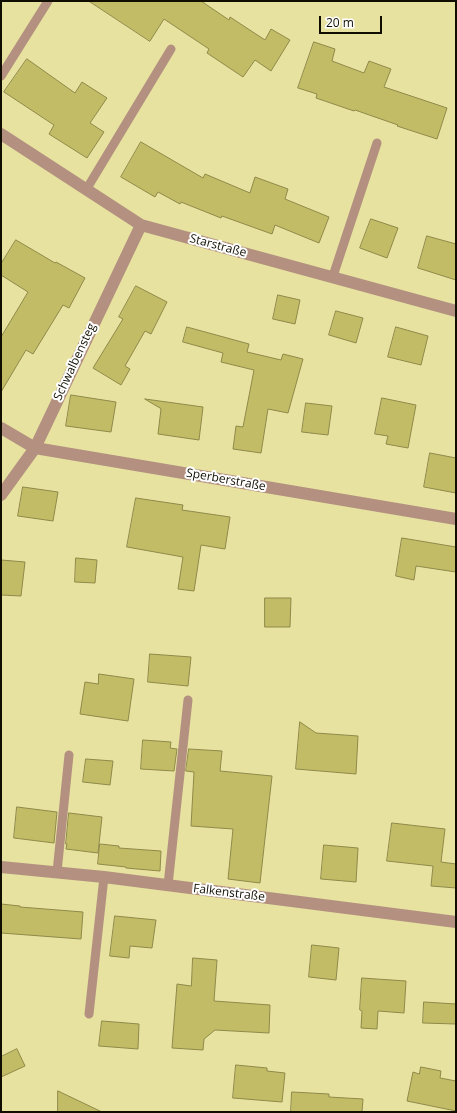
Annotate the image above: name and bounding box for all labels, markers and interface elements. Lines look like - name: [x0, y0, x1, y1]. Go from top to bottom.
- scale bar: [321, 8, 384, 34]
- text: 20 m: [326, 14, 354, 31]
- street label: Starstraße: [188, 232, 248, 260]
- street label: Schwalbensteg: [51, 321, 99, 403]
- street label: Sperberstraße: [185, 466, 267, 494]
- street label: Falkenstraße: [192, 881, 266, 905]

